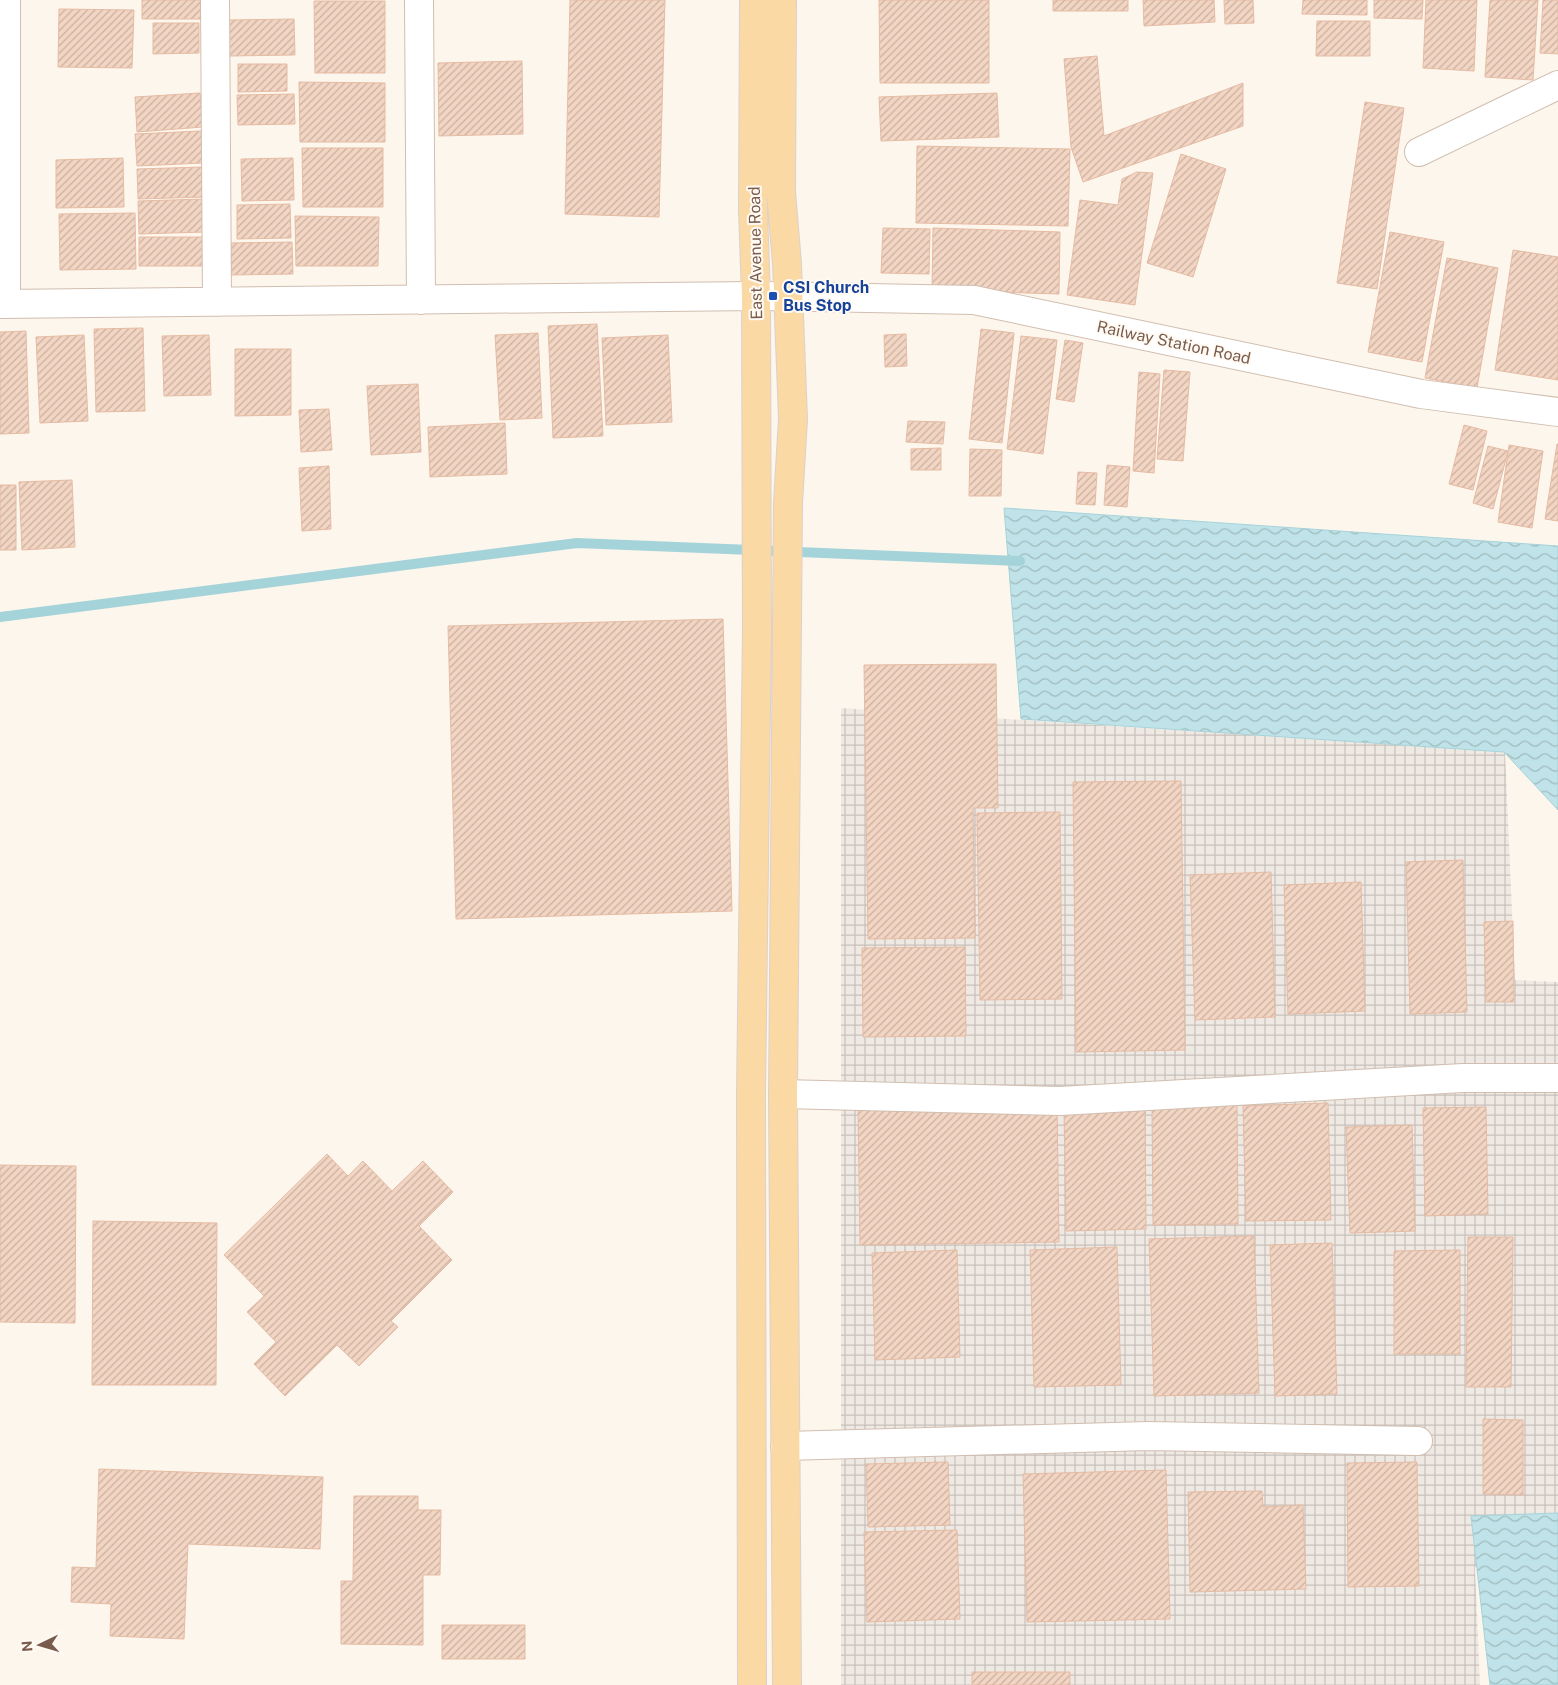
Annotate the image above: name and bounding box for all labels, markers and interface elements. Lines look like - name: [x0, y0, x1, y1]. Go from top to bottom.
- street label: East Avenue Road: [745, 186, 766, 320]
- place label: CSI Church Bus Stop: [783, 278, 869, 315]
- marker: CSI Church Bus Stop: [767, 290, 779, 302]
- street label: Railway Station Road: [1095, 317, 1253, 368]
- north arrow: [15, 1620, 65, 1670]
- text: N: [19, 1640, 35, 1652]

